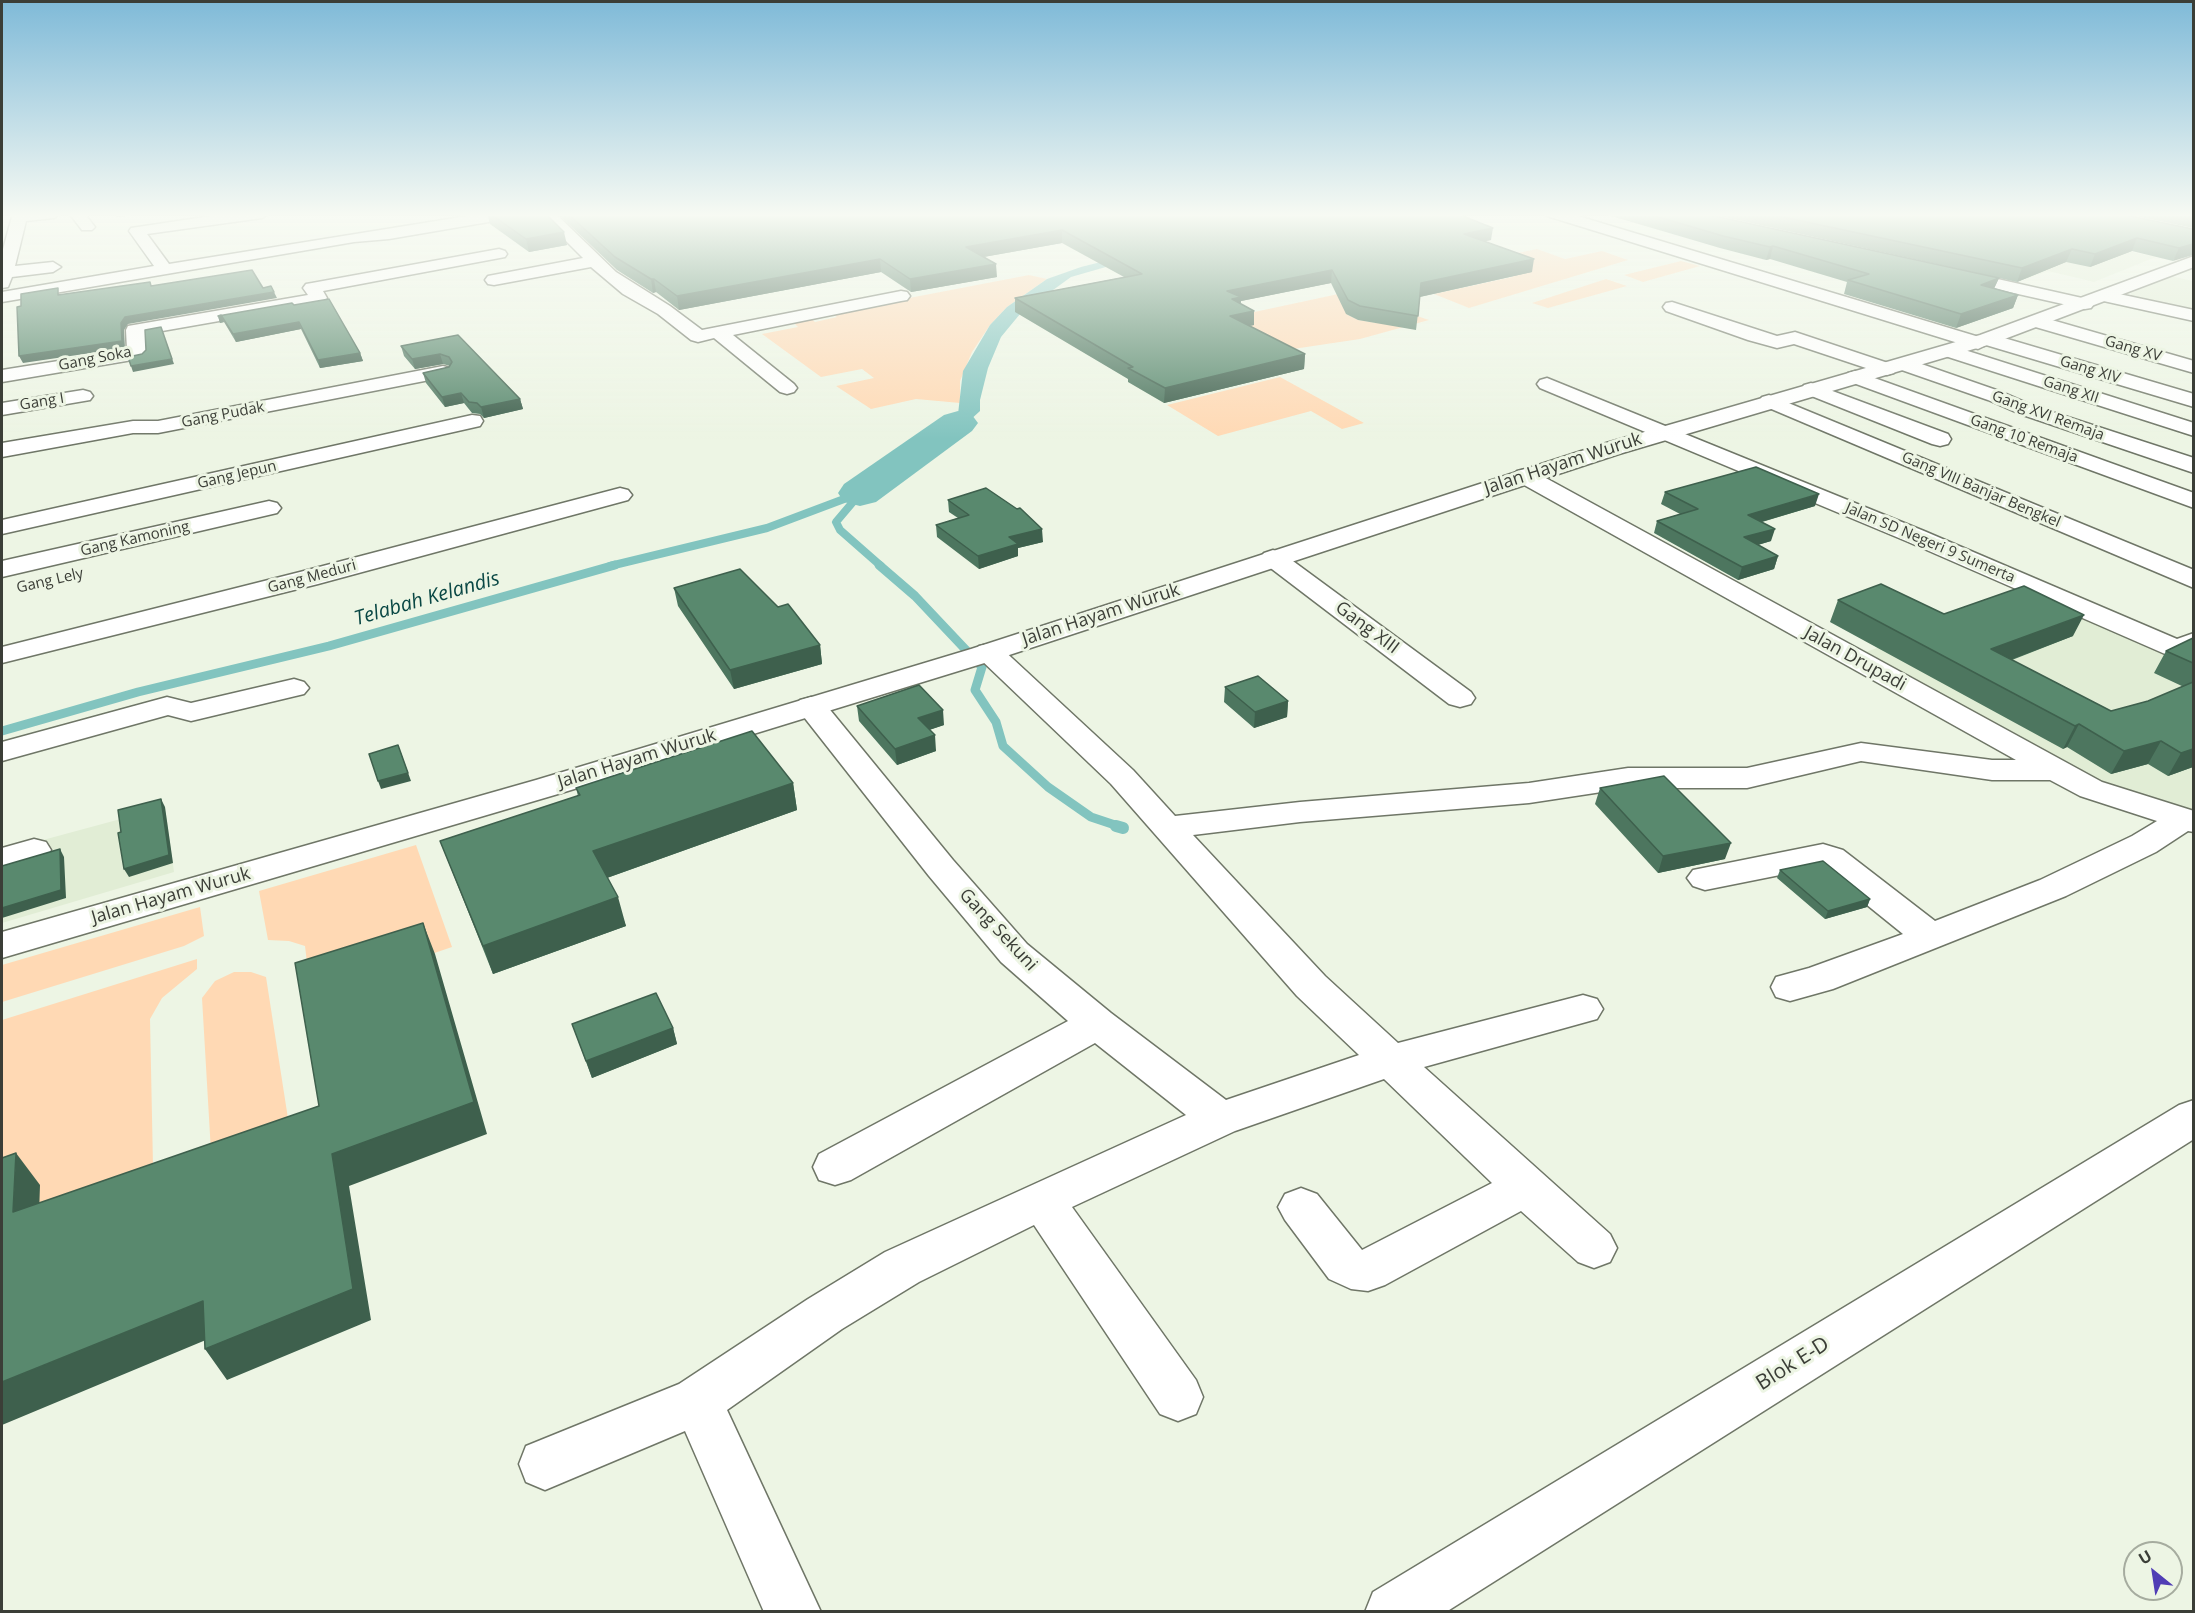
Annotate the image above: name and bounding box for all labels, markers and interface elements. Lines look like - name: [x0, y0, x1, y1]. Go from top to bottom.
- street label: Gang XV: [2103, 332, 2163, 366]
- street label: Gang Soka: [57, 343, 133, 375]
- street label: Gang XIV: [2058, 352, 2122, 388]
- street label: Gang XII: [2041, 373, 2101, 407]
- street label: Gang XVI Remaja: [1989, 387, 2107, 445]
- street label: Gang I: [19, 390, 65, 414]
- street label: Gang Pudak: [180, 398, 266, 432]
- street label: Gang 10 Remaja: [1968, 411, 2080, 467]
- street label: Jalan Hayam Wuruk: [1482, 428, 1644, 500]
- street label: Gang VIII Banjar Bengkel: [1899, 448, 2063, 532]
- street label: Gang Jepun: [196, 457, 278, 493]
- street label: Jalan SD Negeri 9 Sumerta: [1842, 499, 2018, 587]
- street label: Gang Kamoning: [79, 518, 191, 560]
- street label: Gang Meduri: [266, 557, 358, 597]
- street label: Gang Lely: [15, 565, 85, 597]
- water label: Telabah Kelandis: [352, 567, 502, 631]
- street label: Jalan Hayam Wuruk: [1020, 579, 1182, 651]
- street label: Gang XIII: [1331, 597, 1403, 659]
- street label: Jalan Drupadi: [1800, 622, 1910, 696]
- street label: Jalan Hayam Wuruk: [555, 725, 719, 793]
- street label: Jalan Hayam Wuruk: [89, 863, 253, 929]
- street label: Gang Sekuni: [954, 884, 1042, 976]
- street label: Blok E-D: [1752, 1332, 1834, 1396]
- north arrow: [2123, 1541, 2183, 1601]
- text: U: [2134, 1545, 2156, 1570]

